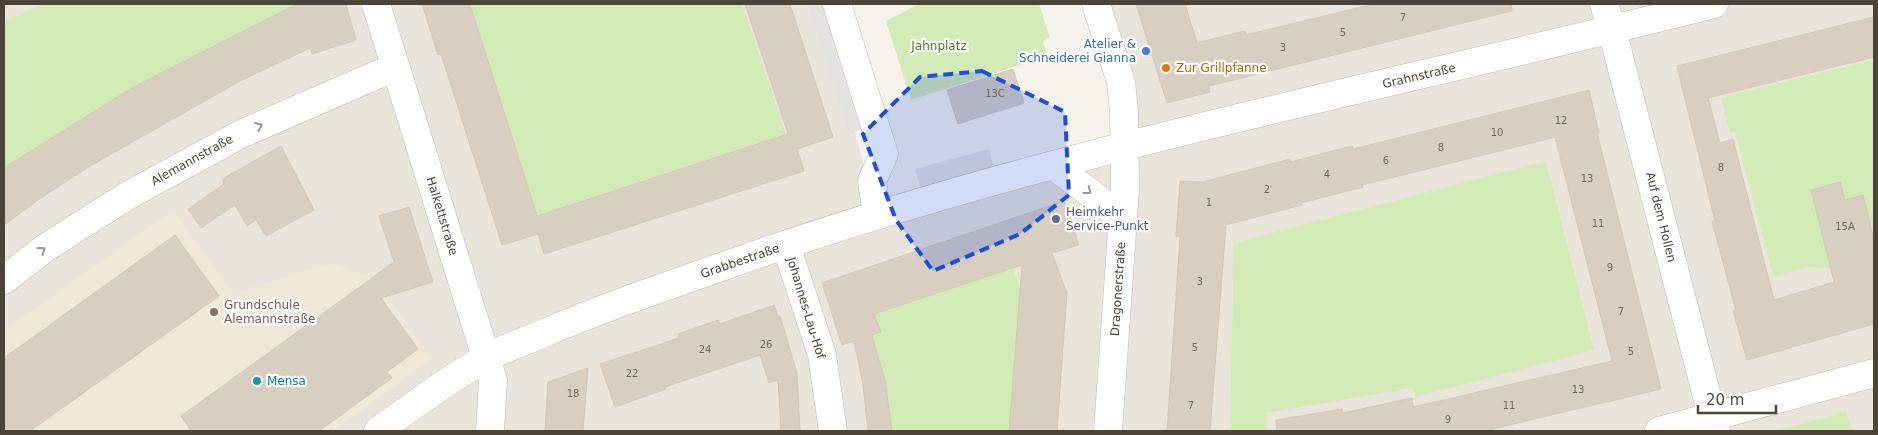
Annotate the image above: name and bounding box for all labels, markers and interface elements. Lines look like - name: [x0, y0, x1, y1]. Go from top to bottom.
- house number: 7: [1400, 12, 1406, 23]
- house number: 5: [1340, 27, 1346, 38]
- place label: Atelier & Schneiderei Gianna: [1019, 37, 1136, 65]
- park label: Jahnplatz: [910, 39, 967, 53]
- house number: 3: [1280, 42, 1286, 53]
- marker: Atelier & Schneiderei Gianna: [1140, 45, 1152, 57]
- place label: Zur Grillpfanne: [1176, 61, 1267, 75]
- street label: Grahnstraße: [1381, 61, 1457, 91]
- marker: Zur Grillpfanne: [1160, 62, 1172, 74]
- house number: 13C: [985, 88, 1005, 99]
- house number: 12: [1555, 115, 1567, 126]
- one-way arrow: [254, 121, 263, 132]
- house number: 10: [1491, 127, 1503, 138]
- street label: Alemannstraße: [149, 132, 235, 188]
- house number: 8: [1438, 142, 1444, 153]
- house number: 6: [1383, 155, 1389, 166]
- house number: 8: [1718, 162, 1724, 173]
- house number: 4: [1324, 169, 1330, 180]
- street label: Auf dem Hollen: [1643, 170, 1679, 264]
- house number: 13: [1581, 173, 1593, 184]
- street label: Halkettstraße: [423, 175, 461, 257]
- house number: 2: [1264, 184, 1270, 195]
- one-way arrow: [1082, 186, 1091, 194]
- house number: 1: [1206, 197, 1212, 208]
- place label: Heimkehr Service-Punkt: [1066, 205, 1149, 233]
- marker: Heimkehr Service-Punkt: [1050, 213, 1062, 225]
- house number: 11: [1592, 218, 1604, 229]
- house number: 15A: [1835, 221, 1855, 232]
- street label: Grabbestraße: [699, 241, 781, 281]
- street label: Dragonerstraße: [1108, 241, 1128, 337]
- one-way arrow: [36, 247, 46, 256]
- street label: Johannes-Lau-Hof: [784, 255, 828, 361]
- house number: 9: [1607, 262, 1613, 273]
- house number: 3: [1197, 276, 1203, 287]
- place label: Grundschule Alemannstraße: [224, 298, 315, 326]
- marker: Grundschule Alemannstraße: [208, 306, 220, 318]
- house number: 7: [1618, 306, 1624, 317]
- house number: 26: [760, 339, 772, 350]
- house number: 5: [1192, 342, 1198, 353]
- house number: 24: [699, 344, 711, 355]
- house number: 5: [1628, 346, 1634, 357]
- house number: 22: [626, 368, 638, 379]
- place label: Mensa: [267, 374, 306, 388]
- marker: Mensa: [251, 375, 263, 387]
- scale bar: [1698, 382, 1776, 414]
- house number: 13: [1572, 384, 1584, 395]
- house number: 18: [567, 388, 579, 399]
- text: 20 m: [1706, 391, 1744, 409]
- house number: 7: [1188, 400, 1194, 411]
- house number: 11: [1503, 400, 1515, 411]
- house number: 9: [1445, 414, 1451, 425]

